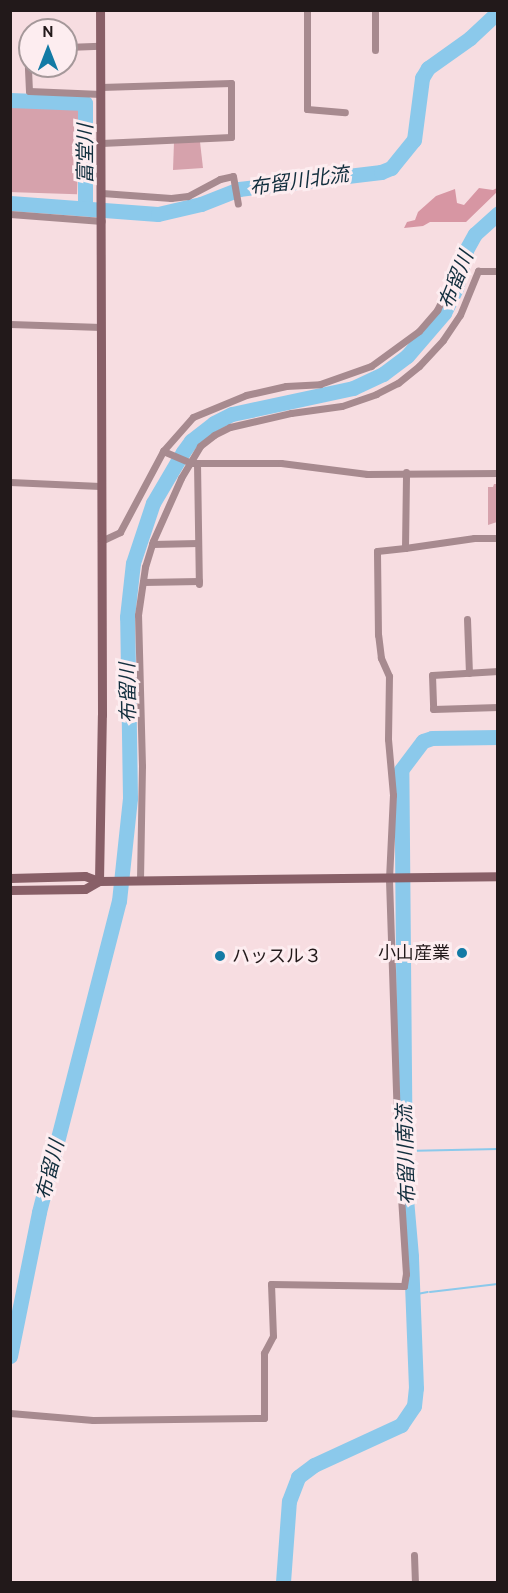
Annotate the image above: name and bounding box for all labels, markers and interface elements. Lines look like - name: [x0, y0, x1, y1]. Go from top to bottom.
- north arrow: [18, 18, 78, 78]
- text: N: [42, 22, 54, 41]
- water label: 富堂川: [73, 124, 97, 184]
- water label: 布留川北流: [248, 162, 350, 200]
- water label: 布留川: [434, 248, 478, 312]
- water label: 布留川: [115, 663, 141, 723]
- place label: 小山産業: [378, 942, 450, 964]
- place label: ハッスル３: [232, 945, 322, 967]
- marker: 小山産業: [455, 946, 469, 960]
- marker: ハッスル３: [213, 949, 227, 963]
- water label: 布留川南流: [392, 1105, 420, 1205]
- water label: 布留川: [31, 1138, 69, 1202]

